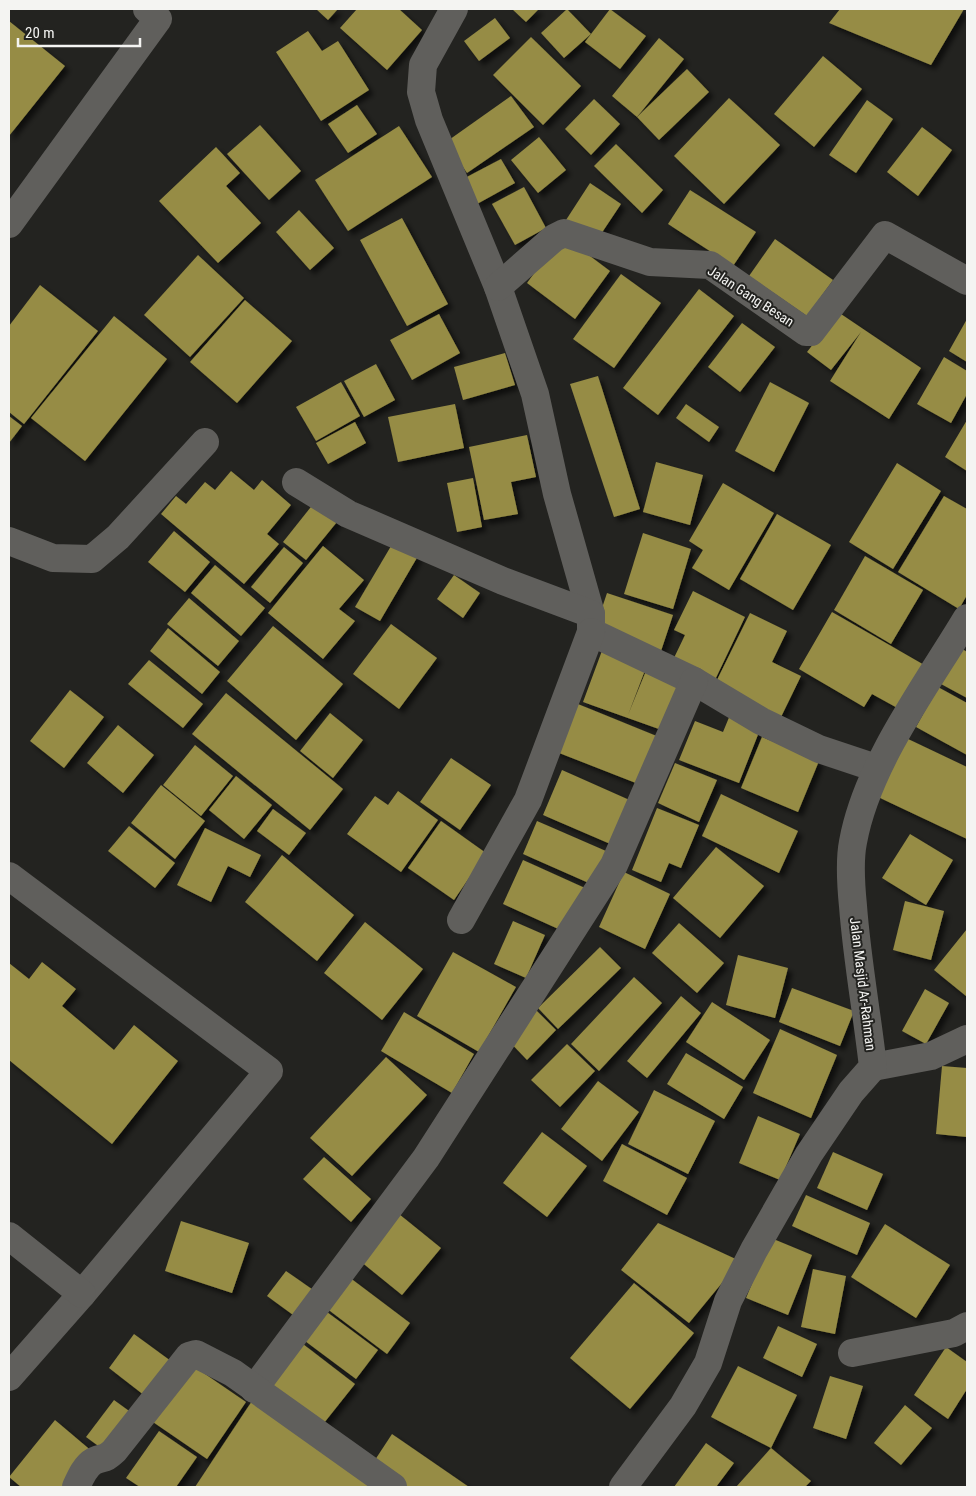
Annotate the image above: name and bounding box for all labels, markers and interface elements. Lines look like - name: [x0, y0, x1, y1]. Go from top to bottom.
- scale bar: [18, 15, 140, 47]
- text: 20 m: [25, 24, 55, 42]
- street label: Jalan Gang Besan: [705, 262, 797, 330]
- street label: Jalan Masjid Ar-Rahman: [847, 916, 879, 1052]

